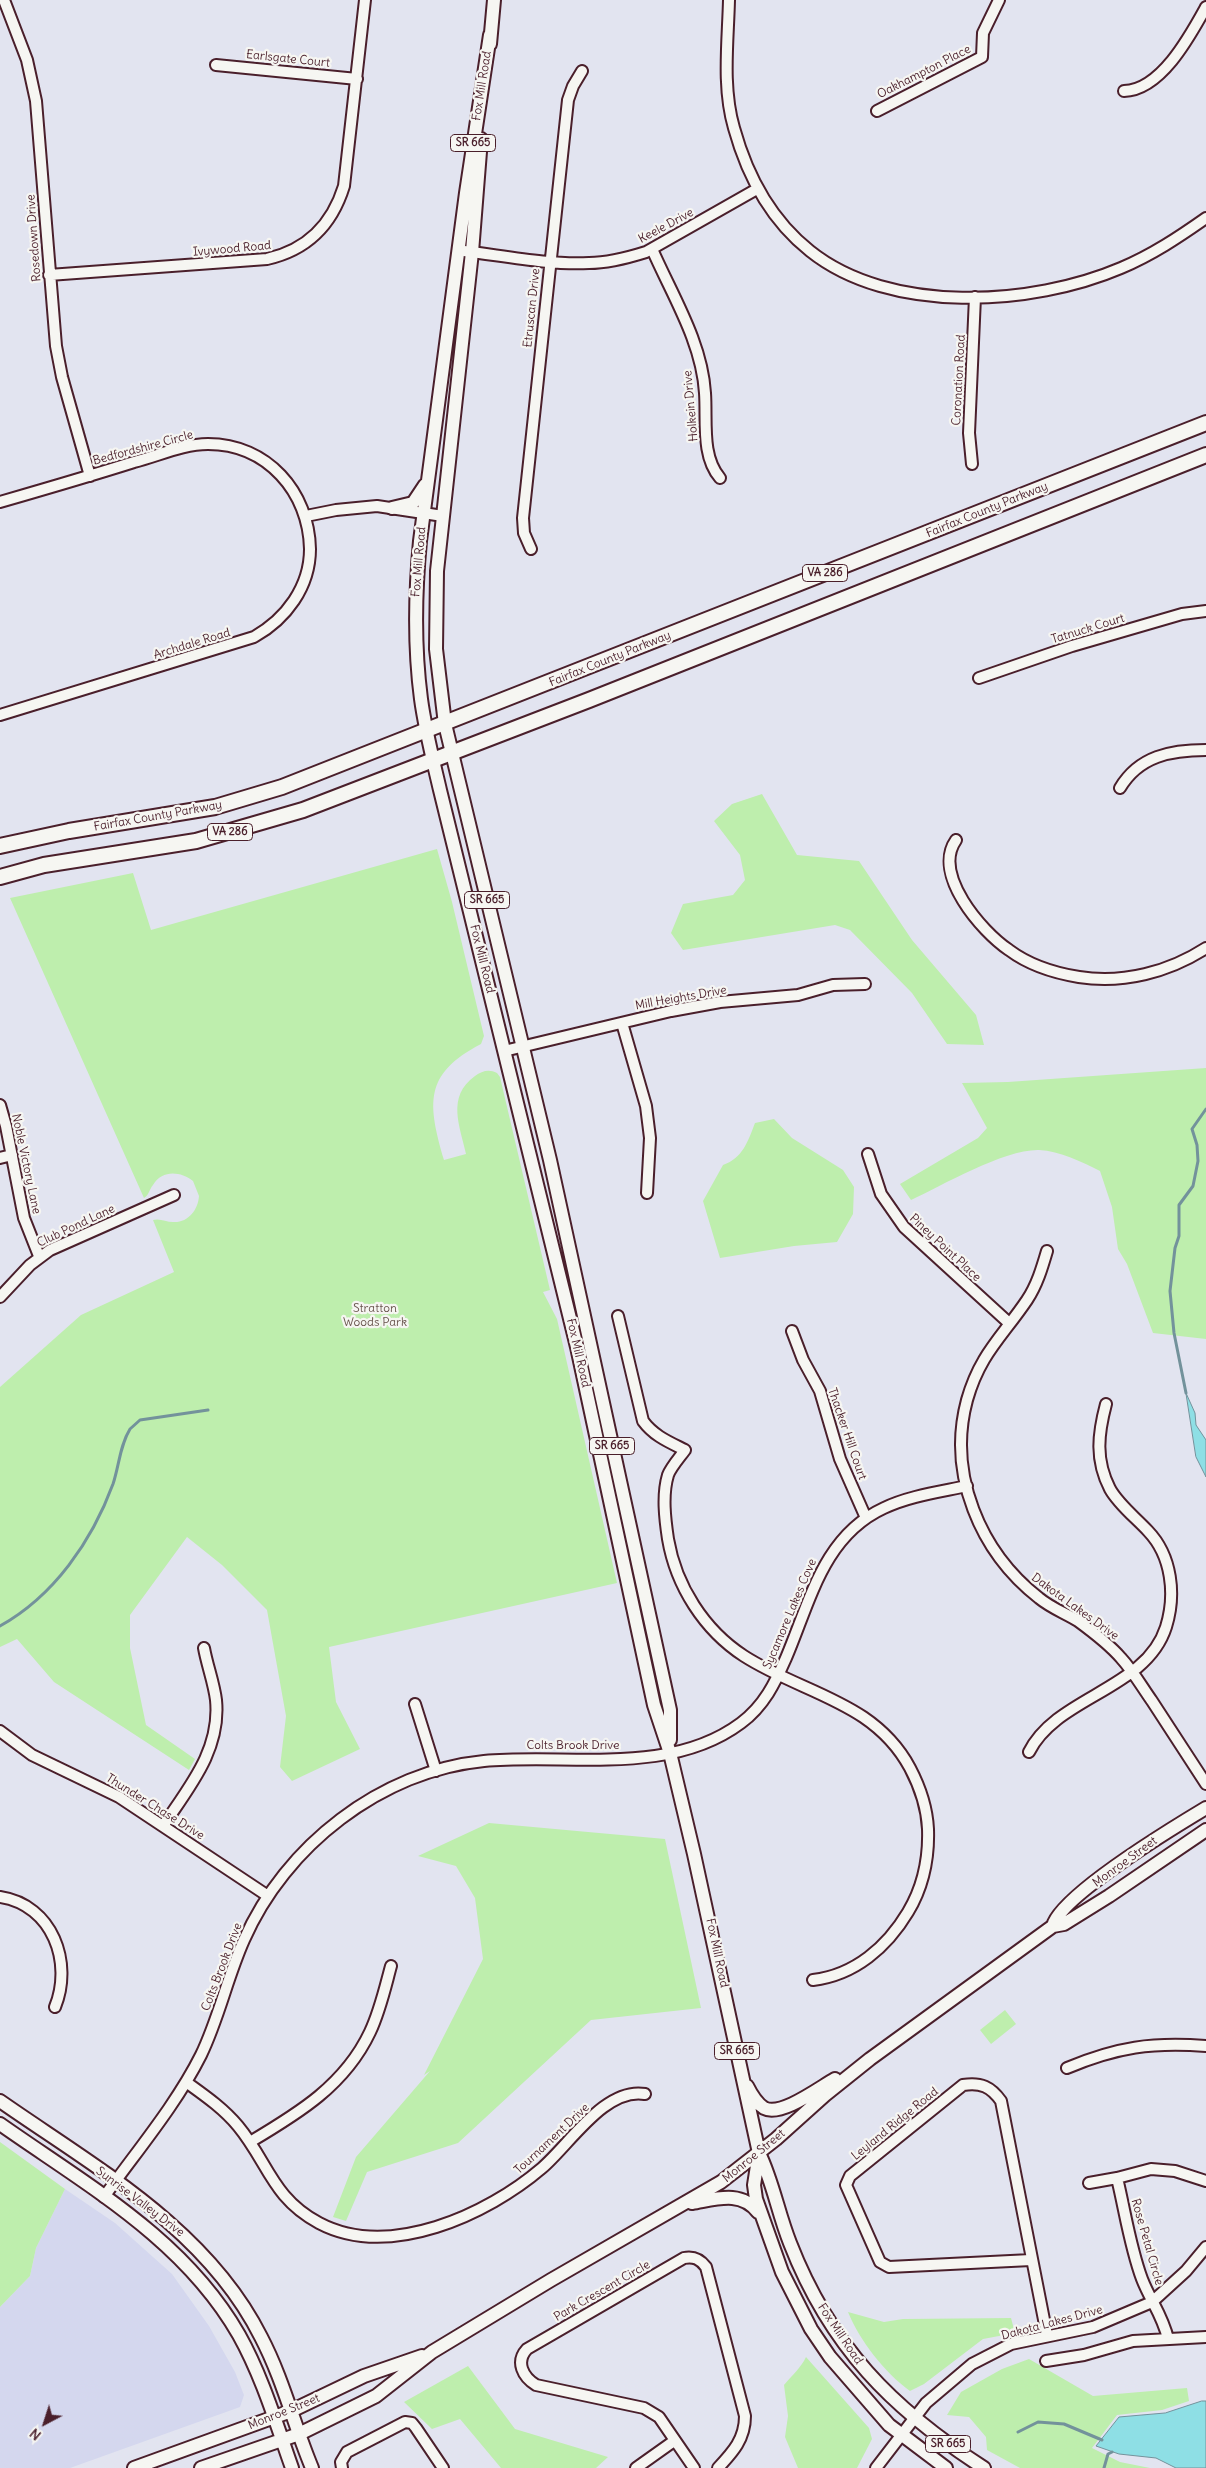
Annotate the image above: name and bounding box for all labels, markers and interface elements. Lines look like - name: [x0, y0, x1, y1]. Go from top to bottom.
- street label: Oakhampton Place: [875, 42, 973, 102]
- street label: Earlsgate Court: [245, 47, 331, 71]
- street label: Fox Mill Road: [469, 50, 495, 122]
- road number: SR 665: [450, 134, 496, 152]
- street label: Rosedown Drive: [24, 194, 44, 282]
- street label: Keele Drive: [636, 205, 696, 247]
- street label: Ivywood Road: [192, 238, 272, 260]
- street label: Etruscan Drive: [521, 268, 543, 348]
- street label: Coronation Road: [949, 334, 969, 426]
- street label: Holkein Drive: [681, 370, 701, 442]
- street label: Bedfordshire Circle: [91, 428, 195, 468]
- street label: Fairfax County Parkway: [924, 479, 1050, 541]
- street label: Fox Mill Road: [409, 526, 429, 598]
- road number: VA 286: [802, 564, 848, 582]
- street label: Tatnuck Court: [1050, 611, 1126, 647]
- street label: Archdale Road: [152, 625, 232, 663]
- street label: Fairfax County Parkway: [547, 628, 673, 690]
- street label: Fairfax County Parkway: [93, 798, 223, 834]
- road number: VA 286: [208, 824, 252, 840]
- road number: SR 665: [464, 892, 510, 908]
- street label: Fox Mill Road: [467, 923, 497, 995]
- street label: Mill Heights Drive: [634, 983, 728, 1013]
- street label: Noble Victory Lane: [8, 1113, 44, 1215]
- street label: Club Pond Lane: [35, 1202, 117, 1250]
- street label: Piney Point Place: [906, 1211, 984, 1285]
- park label: Stratton Woods Park: [343, 1302, 407, 1330]
- street label: Fox Mill Road: [563, 1317, 593, 1389]
- street label: Thacker Hill Court: [825, 1386, 869, 1482]
- road number: SR 665: [590, 1438, 634, 1454]
- street label: Sycamore Lakes Cove: [760, 1557, 820, 1671]
- street label: Dakota Lakes Drive: [1029, 1571, 1121, 1643]
- street label: Colts Brook Drive: [526, 1739, 620, 1753]
- street label: Thunder Chase Drive: [103, 1771, 207, 1843]
- street label: Monroe Street: [1090, 1834, 1160, 1890]
- street label: Fox Mill Road: [703, 1917, 731, 1989]
- street label: Colts Brook Drive: [199, 1921, 245, 2013]
- road number: SR 665: [714, 2042, 760, 2060]
- street label: Leyland Ridge Road: [849, 2085, 941, 2163]
- street label: Tournament Drive: [512, 2101, 592, 2177]
- street label: Monroe Street: [720, 2126, 788, 2186]
- street label: Sunrise Valley Drive: [93, 2164, 187, 2240]
- street label: Rose Petal Circle: [1128, 2197, 1166, 2287]
- street label: Park Crescent Circle: [551, 2258, 653, 2324]
- street label: Fox Mill Road: [814, 2301, 866, 2367]
- street label: Dakota Lakes Drive: [1000, 2303, 1104, 2343]
- street label: Monroe Street: [246, 2391, 322, 2433]
- north arrow: [20, 2398, 70, 2448]
- text: N: [26, 2424, 45, 2444]
- road number: SR 665: [926, 2436, 970, 2452]

